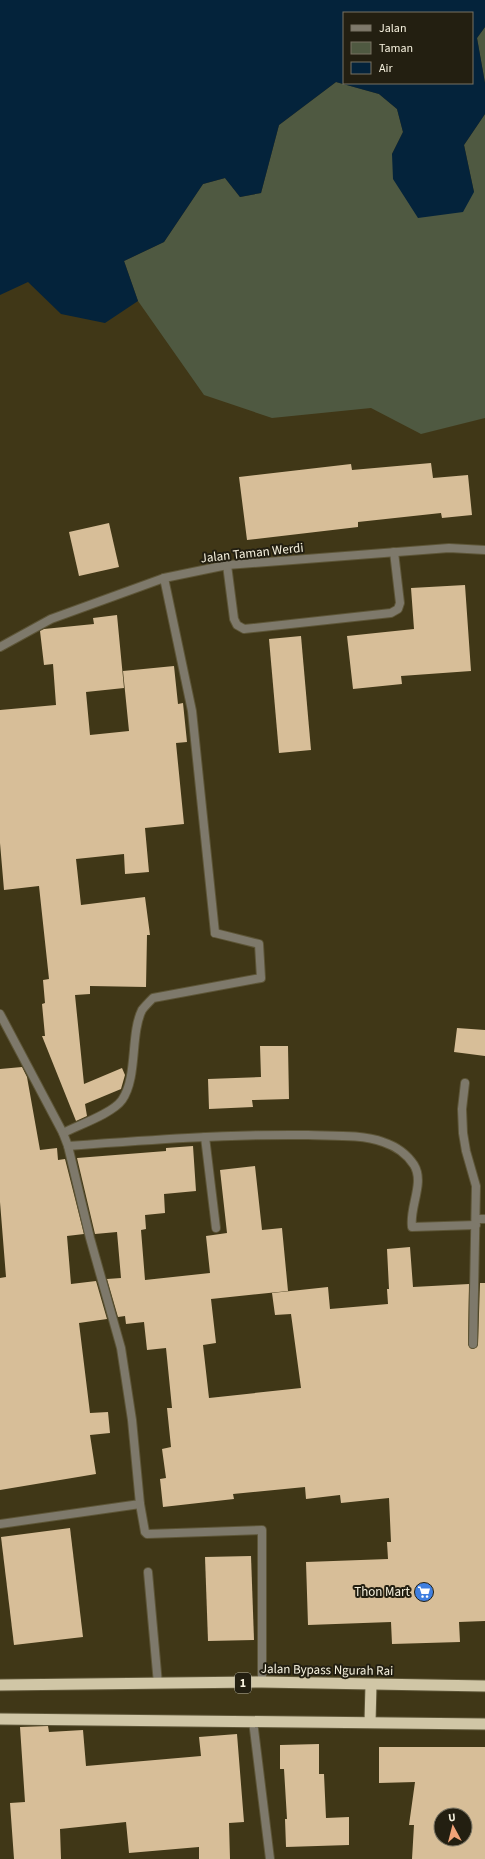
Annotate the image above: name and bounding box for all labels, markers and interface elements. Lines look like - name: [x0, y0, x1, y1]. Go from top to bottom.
- legend: [343, 12, 473, 84]
- text: Jalan: [379, 20, 406, 37]
- text: Taman: [379, 40, 413, 57]
- text: Air: [379, 60, 393, 77]
- street label: Jalan Taman Werdi: [200, 539, 304, 567]
- supermarket icon: Thon Mart: [413, 1581, 435, 1603]
- place label: Thon Mart: [354, 1583, 411, 1601]
- street label: Jalan Bypass Ngurah Rai: [261, 1660, 393, 1680]
- road number: 1: [235, 1673, 251, 1693]
- north arrow: [433, 1807, 473, 1847]
- text: U: [447, 1810, 456, 1825]

